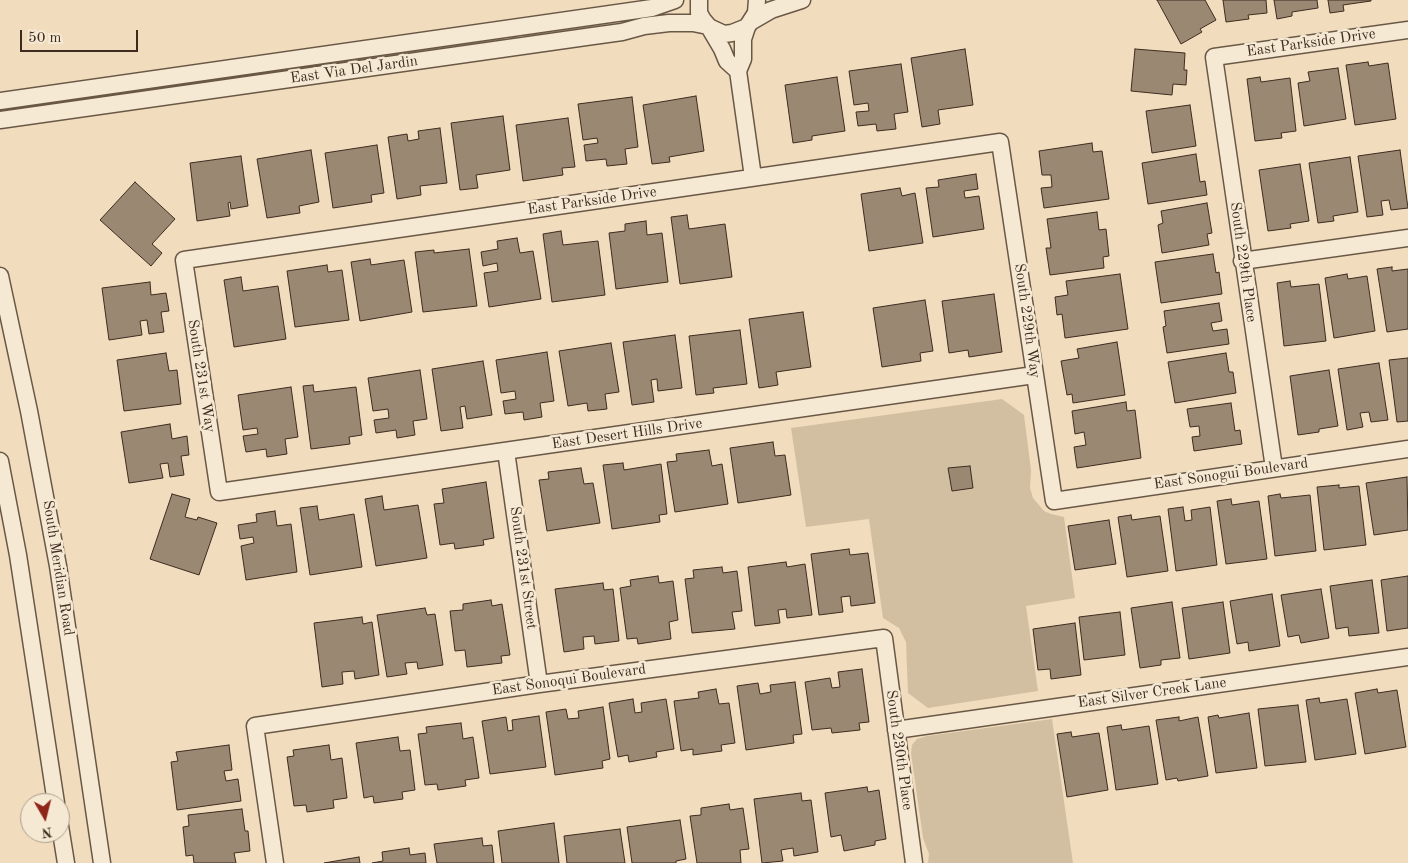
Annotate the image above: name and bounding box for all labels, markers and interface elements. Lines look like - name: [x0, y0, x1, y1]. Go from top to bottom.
- scale bar: [22, 20, 140, 52]
- street label: East Parkside Drive: [1245, 25, 1377, 61]
- text: 50 m: [28, 31, 62, 46]
- street label: East Via Del Jardin: [289, 52, 419, 88]
- street label: East Parkside Drive: [526, 183, 658, 219]
- street label: South 229th Place: [1226, 201, 1260, 323]
- street label: South 229th Way: [1010, 262, 1044, 380]
- street label: South 231st Way: [183, 318, 219, 434]
- street label: East Desert Hills Drive: [550, 415, 704, 453]
- street label: East Sonogui Boulevard: [1153, 454, 1309, 494]
- street label: South Meridian Road: [38, 499, 78, 637]
- street label: South 231st Street: [505, 505, 541, 631]
- street label: East Sonoqui Boulevard: [491, 660, 647, 700]
- street label: East Silver Creek Lane: [1076, 674, 1228, 712]
- street label: South 230th Place: [882, 689, 916, 811]
- north arrow: [20, 793, 70, 843]
- text: N: [41, 824, 53, 840]

